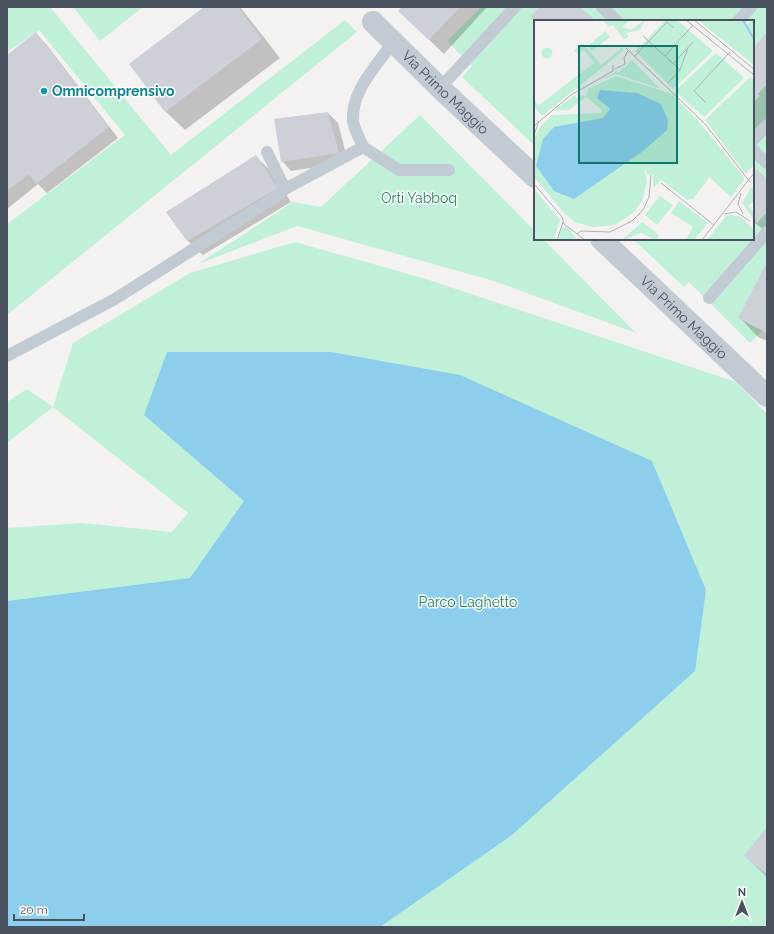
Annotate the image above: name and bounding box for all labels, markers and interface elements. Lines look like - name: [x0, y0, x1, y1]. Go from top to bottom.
- inset map: [534, 20, 754, 240]
- street label: Via Primo Maggio: [399, 47, 492, 138]
- place label: Omnicomprensivo: [52, 83, 175, 99]
- marker: Omnicomprensivo: [39, 86, 49, 96]
- park label: Orti Yabboq: [381, 190, 457, 206]
- street label: Via Primo Maggio: [637, 272, 731, 362]
- park label: Parco Laghetto: [419, 594, 517, 610]
- north arrow: [722, 882, 762, 922]
- text: N: [738, 886, 746, 899]
- scale bar: [14, 896, 84, 922]
- text: 20 m: [20, 903, 48, 917]

